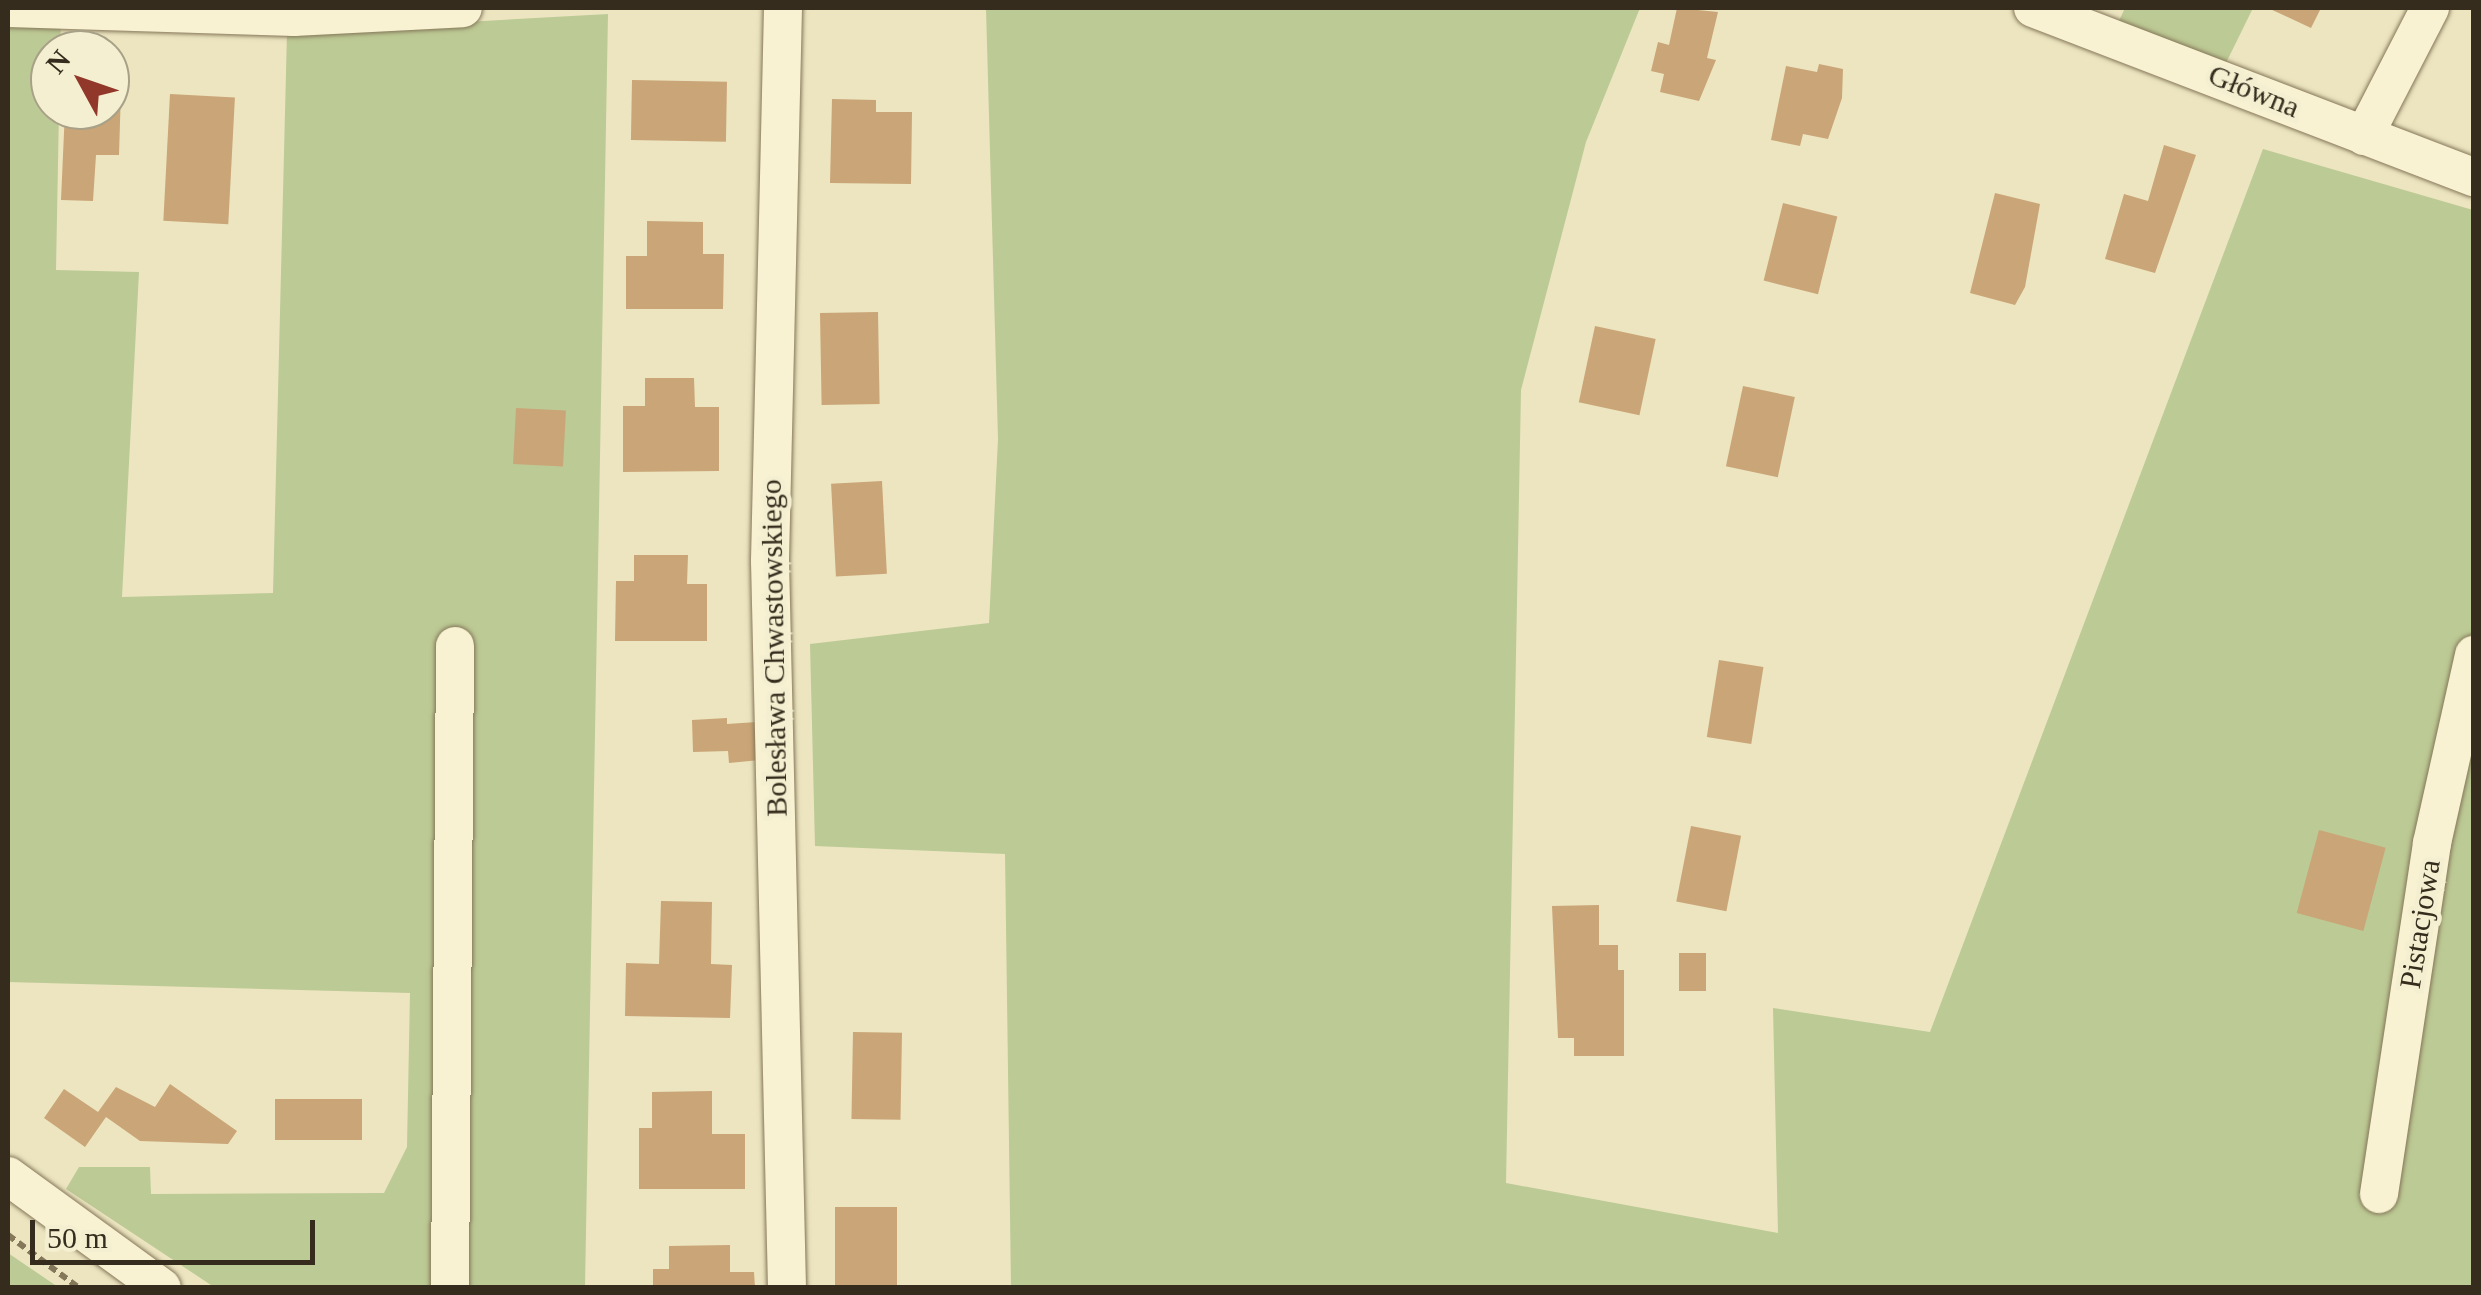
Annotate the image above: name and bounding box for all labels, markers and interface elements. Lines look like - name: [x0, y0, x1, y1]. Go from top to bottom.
- north arrow: [30, 30, 130, 130]
- text: N: [40, 44, 77, 79]
- street label: Główna: [2203, 57, 2305, 125]
- street label: Bolesława Chwastowskiego: [753, 479, 795, 817]
- street label: Pistacjowa: [2392, 857, 2448, 991]
- scale bar: [35, 1200, 320, 1262]
- text: 50 m: [47, 1221, 108, 1254]

